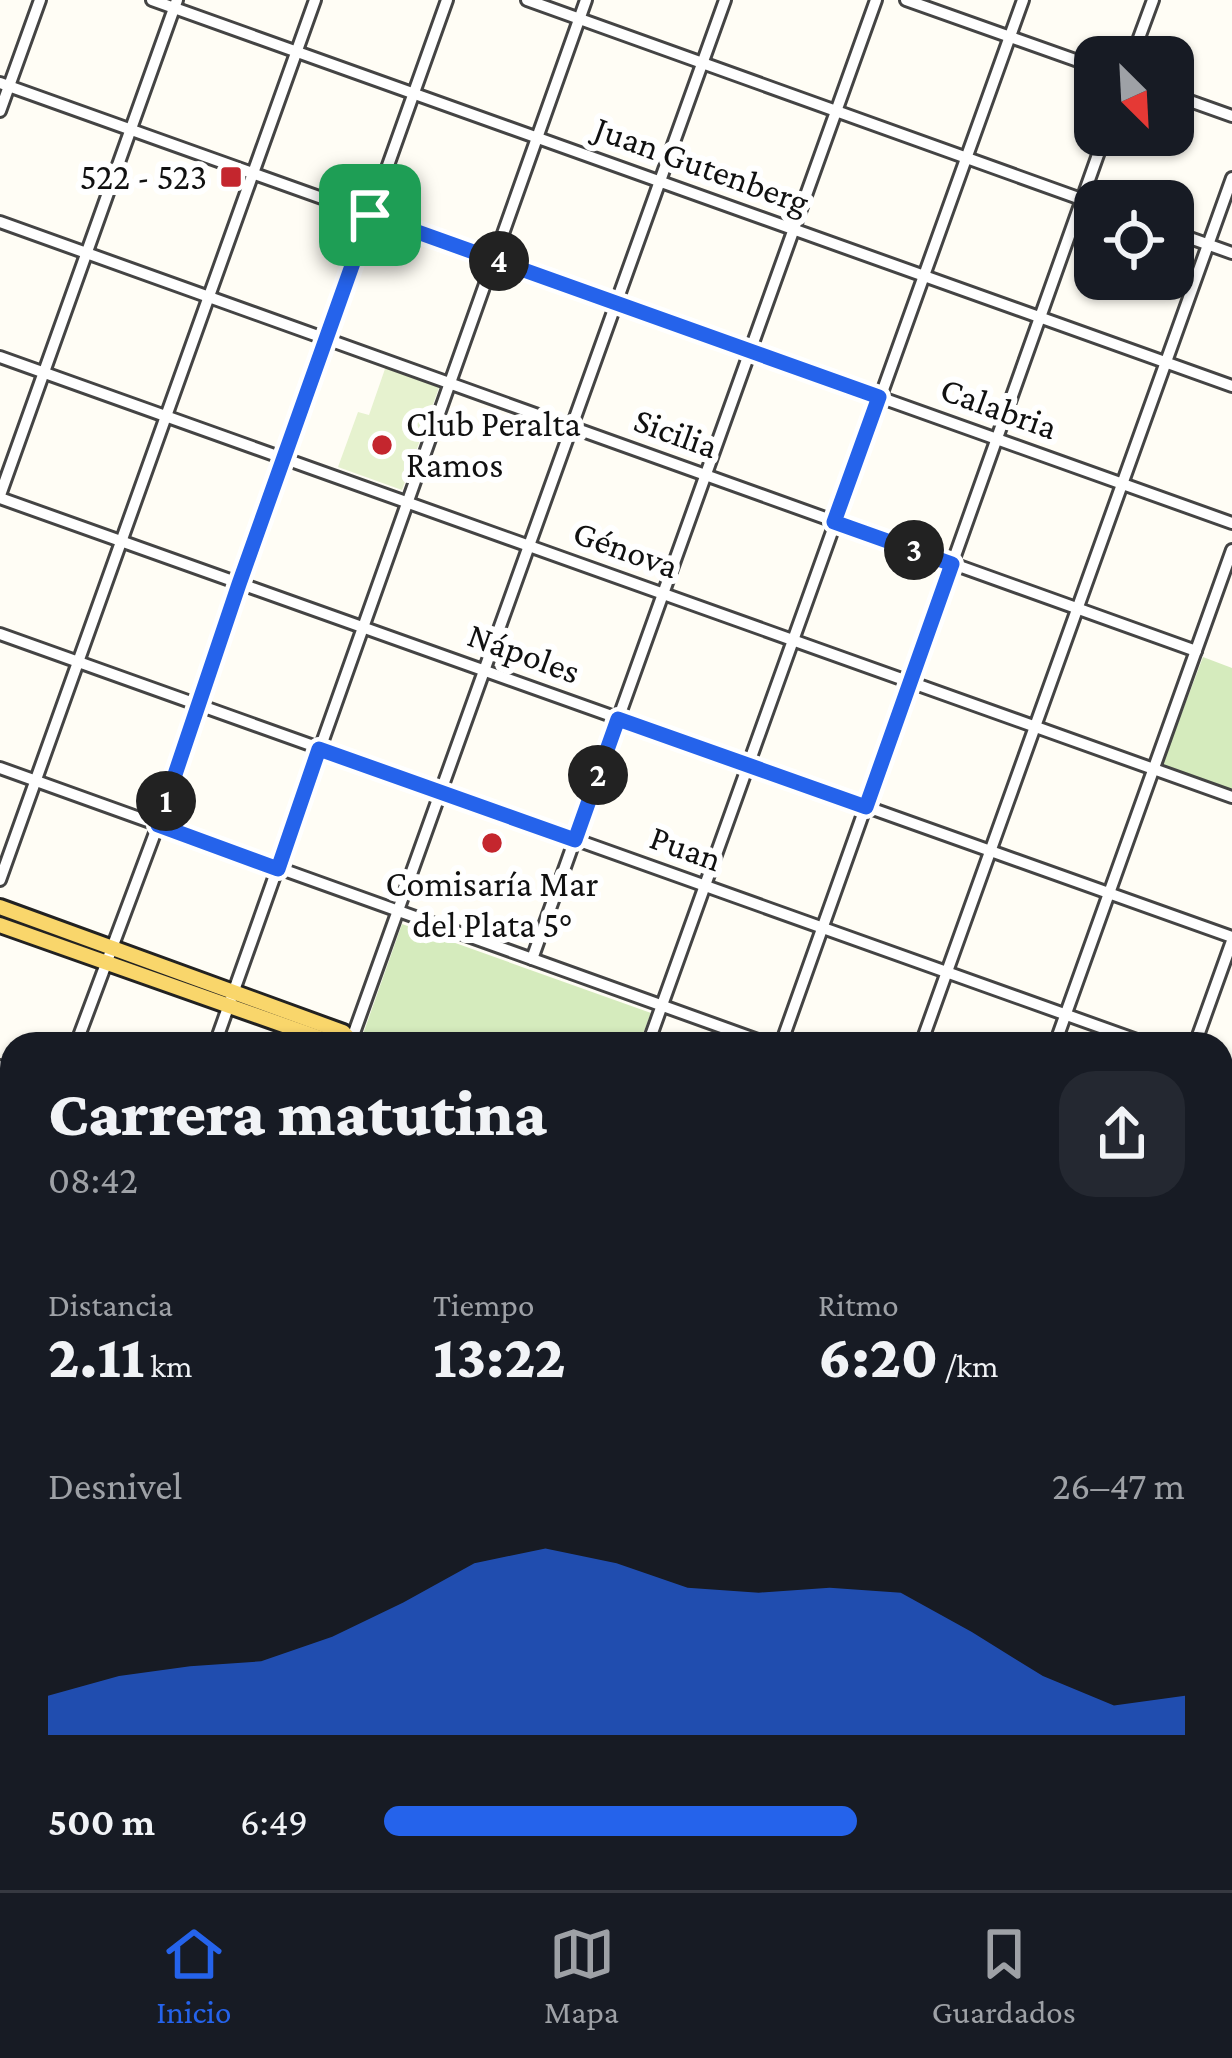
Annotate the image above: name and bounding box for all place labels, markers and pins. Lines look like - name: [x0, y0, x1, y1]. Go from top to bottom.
- place label: 522 - 523: [80, 157, 207, 197]
- marker: 522 - 523: [218, 164, 244, 190]
- pin: [319, 164, 421, 266]
- pin: 4: [469, 231, 529, 291]
- place label: Club Peralta Ramos: [406, 404, 581, 485]
- marker: Club Peralta Ramos: [369, 432, 395, 458]
- pin: 3: [884, 520, 944, 580]
- pin: 2: [568, 745, 628, 805]
- pin: 1: [136, 771, 196, 831]
- marker: Comisaría Mar del Plata 5°: [479, 830, 505, 856]
- place label: Comisaría Mar del Plata 5°: [385, 864, 599, 945]

